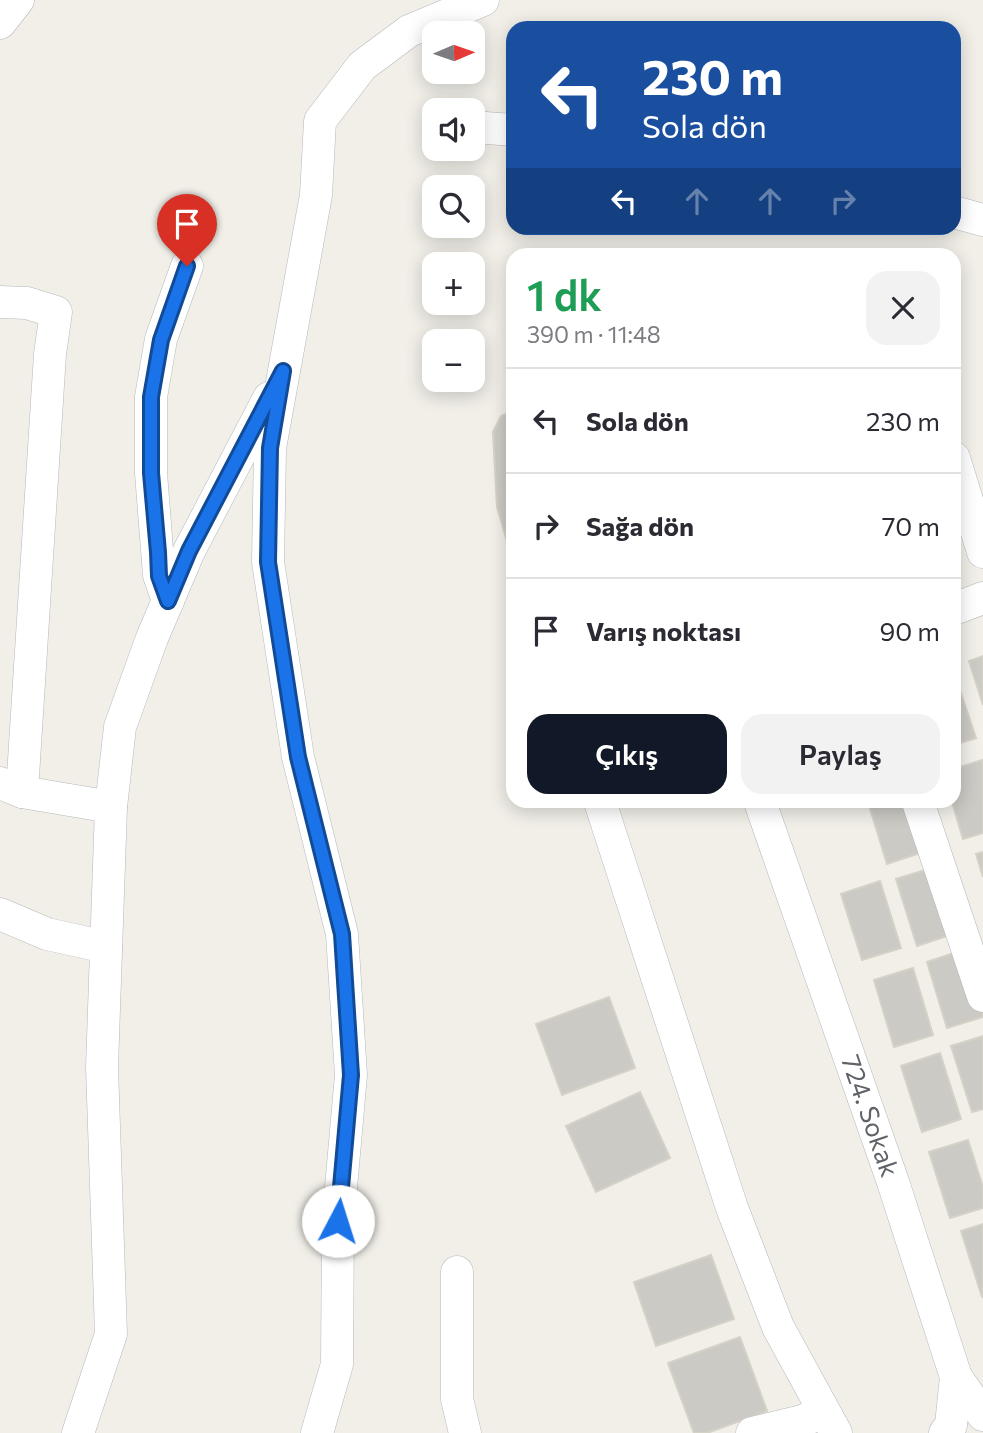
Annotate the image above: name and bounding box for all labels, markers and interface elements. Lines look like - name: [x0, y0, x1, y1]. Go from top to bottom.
- north arrow: [422, 21, 485, 84]
- map controls: [422, 21, 485, 392]
- text: 230 m: [642, 45, 783, 105]
- icon: left: [527, 49, 618, 140]
- button: sound: [422, 98, 485, 161]
- text: Sola dön: [642, 105, 767, 145]
- button: search: [422, 175, 485, 238]
- icon: left: [605, 182, 643, 220]
- icon: ahead: [678, 182, 716, 220]
- icon: ahead: [751, 182, 789, 220]
- icon: right: [824, 182, 862, 220]
- pin: [157, 194, 217, 266]
- icon: arrive: [168, 205, 206, 243]
- button: +: [422, 252, 485, 315]
- text: 1 dk: [527, 268, 602, 320]
- button: close: [866, 271, 940, 345]
- text: 390 m · 11:48: [527, 320, 661, 348]
- button: −: [422, 329, 485, 392]
- icon: left: [527, 402, 565, 440]
- text: Sola dön: [586, 405, 689, 436]
- text: 230 m: [866, 405, 940, 436]
- icon: right: [527, 507, 565, 545]
- text: Sağa dön: [586, 510, 694, 541]
- text: 70 m: [882, 510, 940, 541]
- icon: arrive: [527, 612, 565, 650]
- text: Varış noktası: [586, 615, 741, 646]
- text: 90 m: [880, 615, 940, 646]
- button: Çıkış: [527, 714, 727, 794]
- button: Paylaş: [741, 714, 940, 794]
- street label: 724. Sokak: [836, 1051, 907, 1181]
- position arrow: [301, 1184, 375, 1258]

